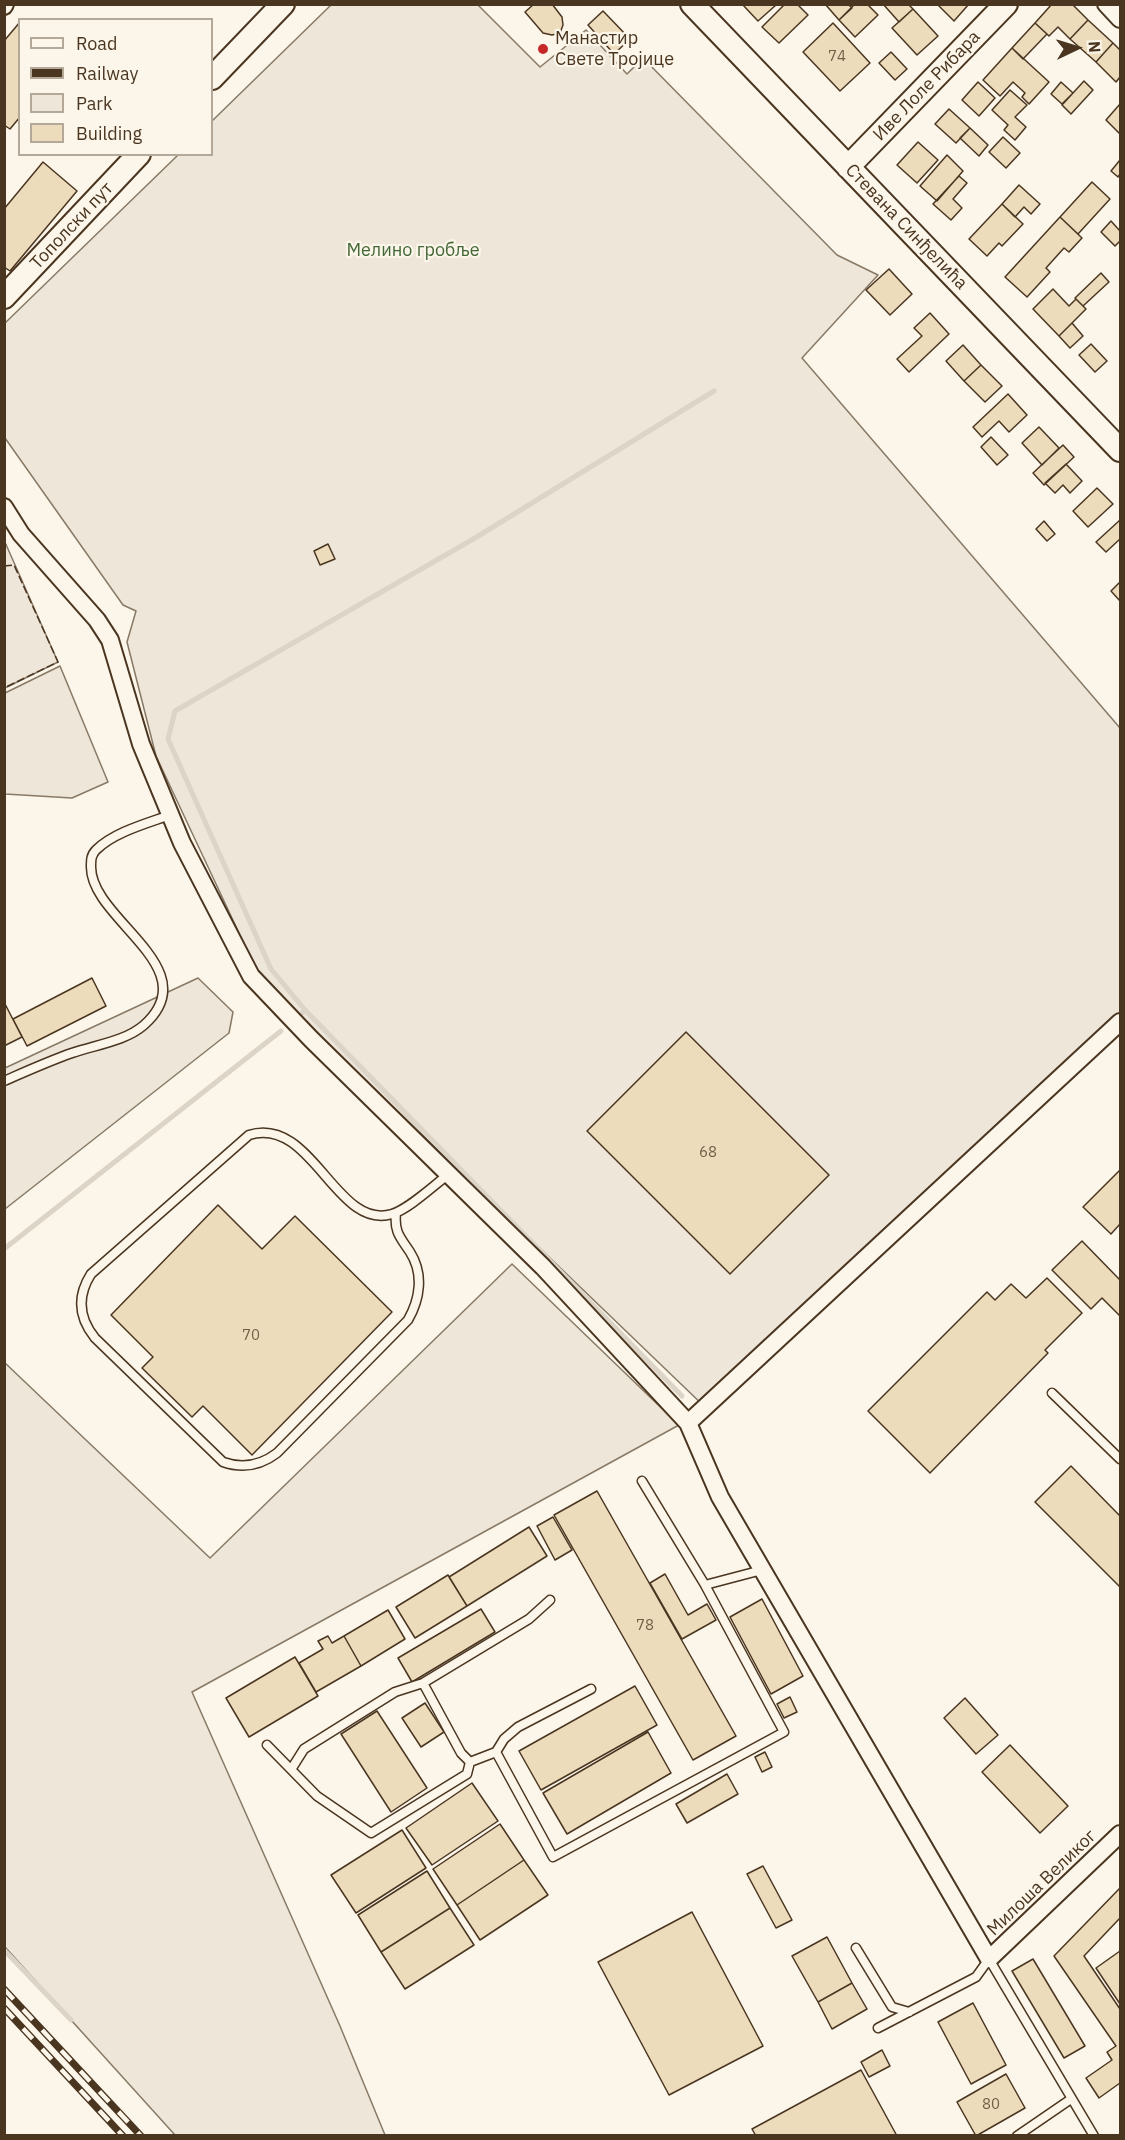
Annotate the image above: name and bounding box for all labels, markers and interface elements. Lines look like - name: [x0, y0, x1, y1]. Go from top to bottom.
- legend: [18, 18, 213, 156]
- north arrow: [1047, 18, 1107, 78]
- street label: Иве Лоле Рибара: [869, 26, 985, 146]
- place label: Манастир Свете Тројице: [555, 28, 674, 70]
- text: Road: [76, 32, 117, 55]
- text: N: [1085, 40, 1105, 53]
- marker: Манастир Свете Тројице: [536, 42, 550, 56]
- house number: 74: [828, 48, 846, 66]
- text: Railway: [76, 62, 138, 85]
- text: Park: [76, 92, 112, 115]
- text: Building: [76, 122, 142, 145]
- street label: Стевана Синђелића: [840, 160, 972, 294]
- street label: Тополски пут: [26, 178, 118, 274]
- park label: Мелино гробље: [346, 240, 480, 262]
- house number: 68: [699, 1144, 717, 1162]
- house number: 70: [242, 1327, 260, 1345]
- house number: 78: [636, 1617, 654, 1635]
- street label: Милоша Великог: [983, 1825, 1101, 1941]
- house number: 80: [982, 2096, 1000, 2114]

